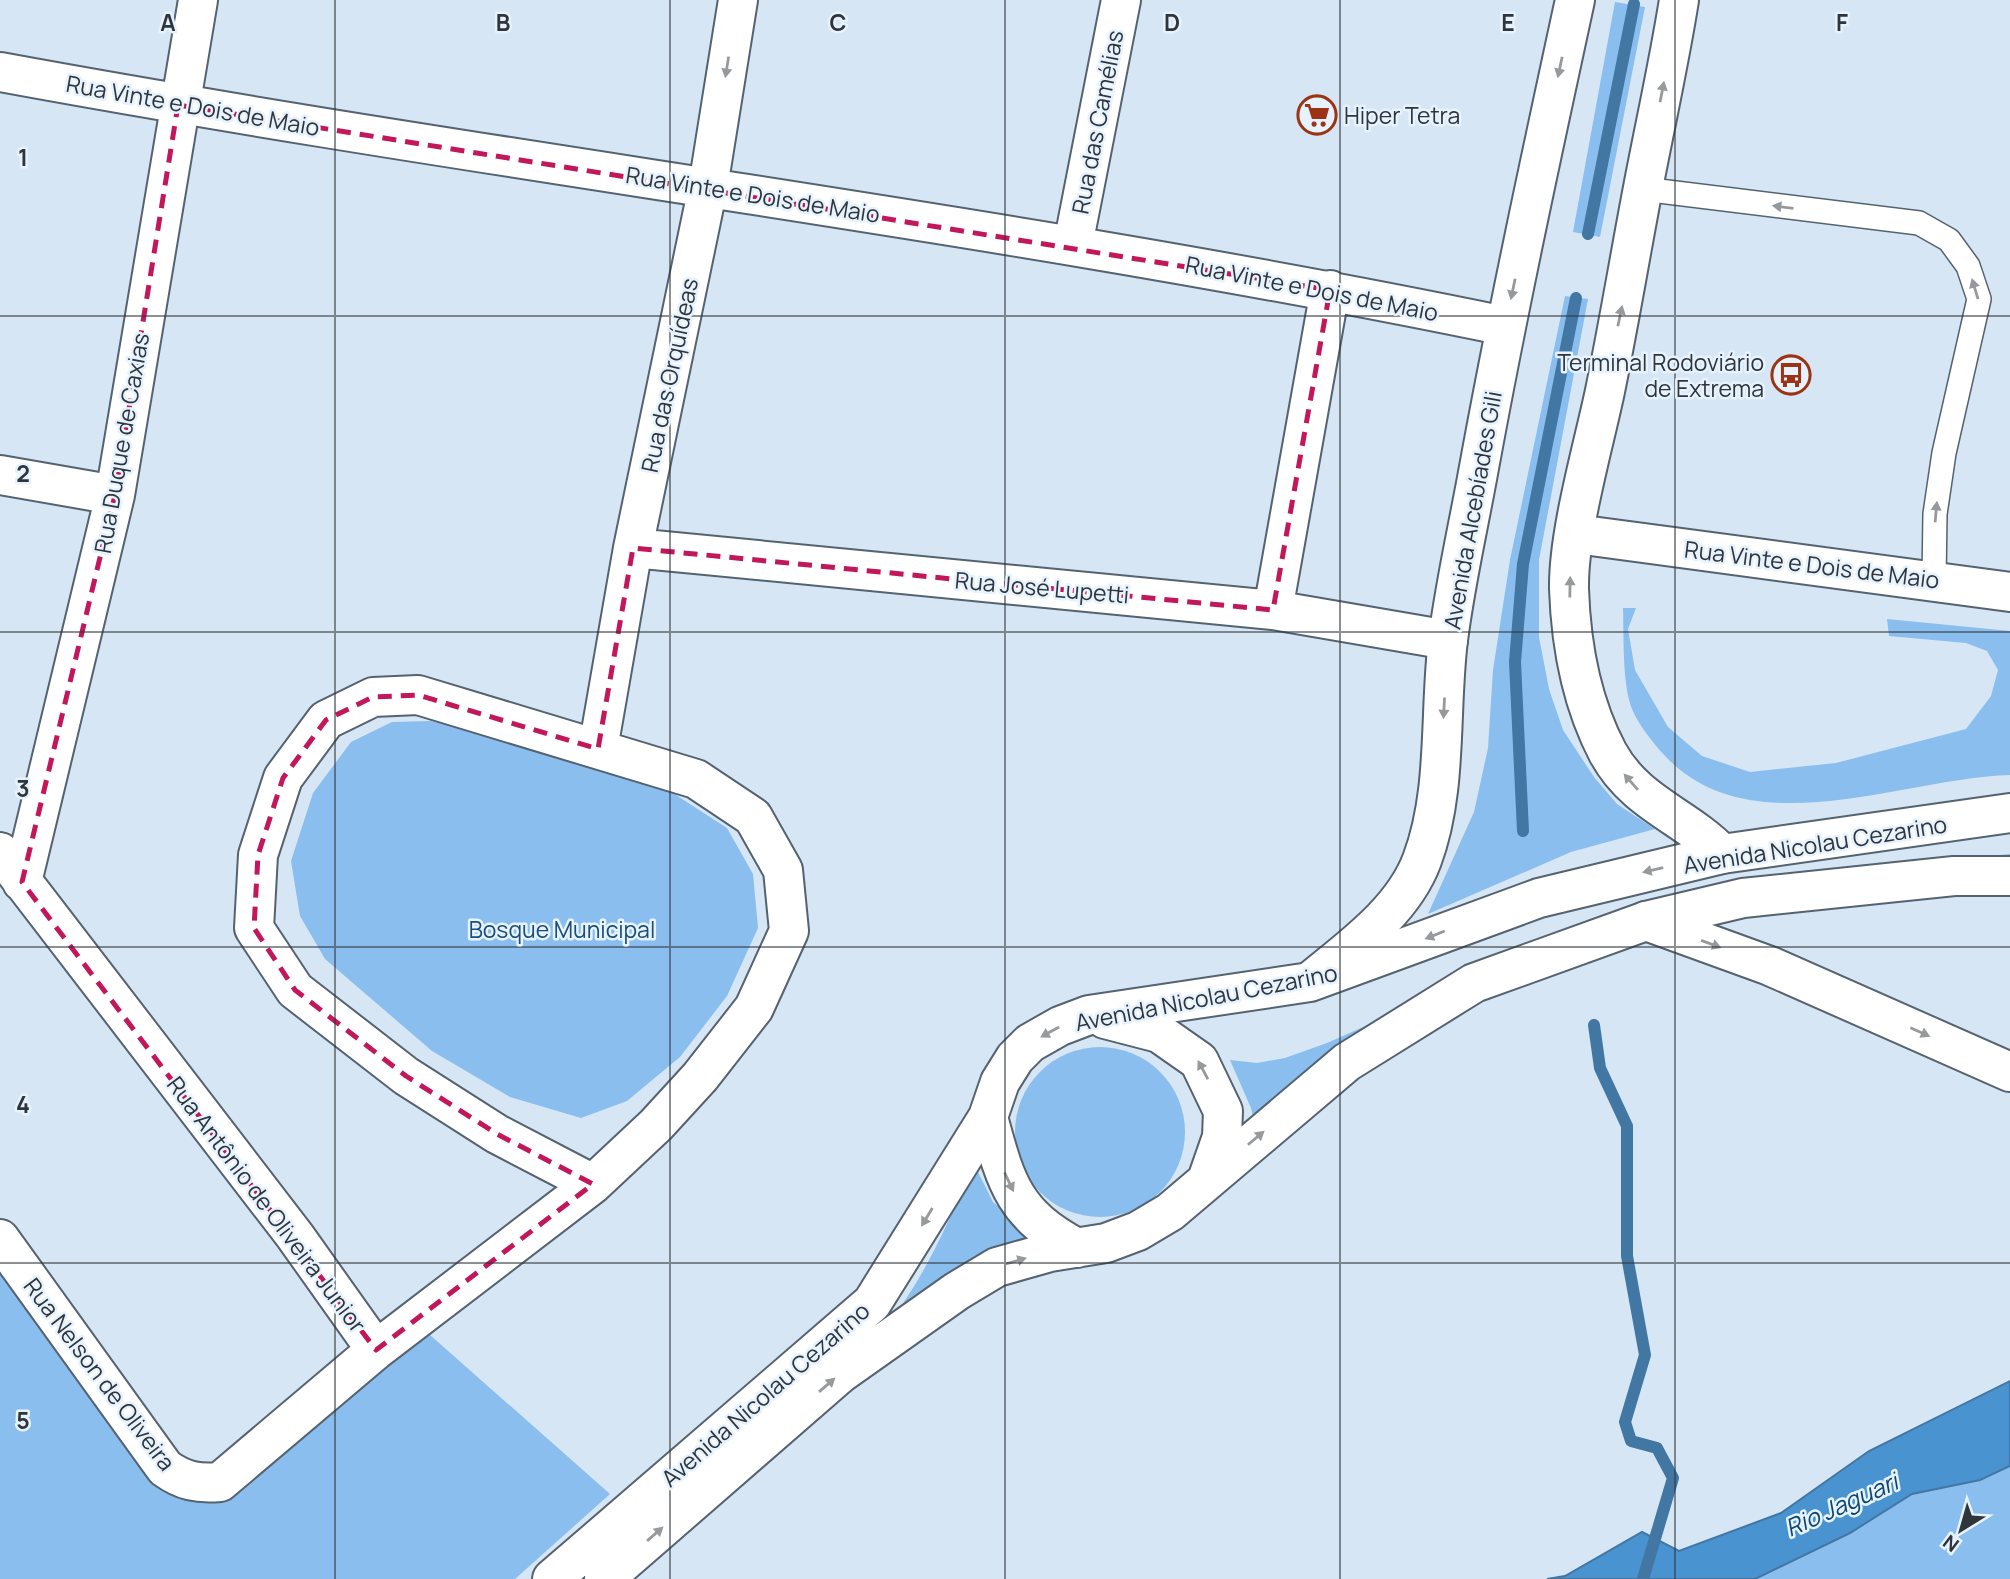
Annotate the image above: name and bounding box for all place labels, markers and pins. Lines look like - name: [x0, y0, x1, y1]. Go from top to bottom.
- supermarket icon: Hiper Tetra: [1296, 94, 1338, 136]
- place label: Hiper Tetra: [1344, 99, 1460, 131]
- place label: Terminal Rodoviário de Extrema: [1557, 346, 1764, 404]
- bus stop icon: Terminal Rodoviário de Extrema: [1770, 354, 1812, 396]

